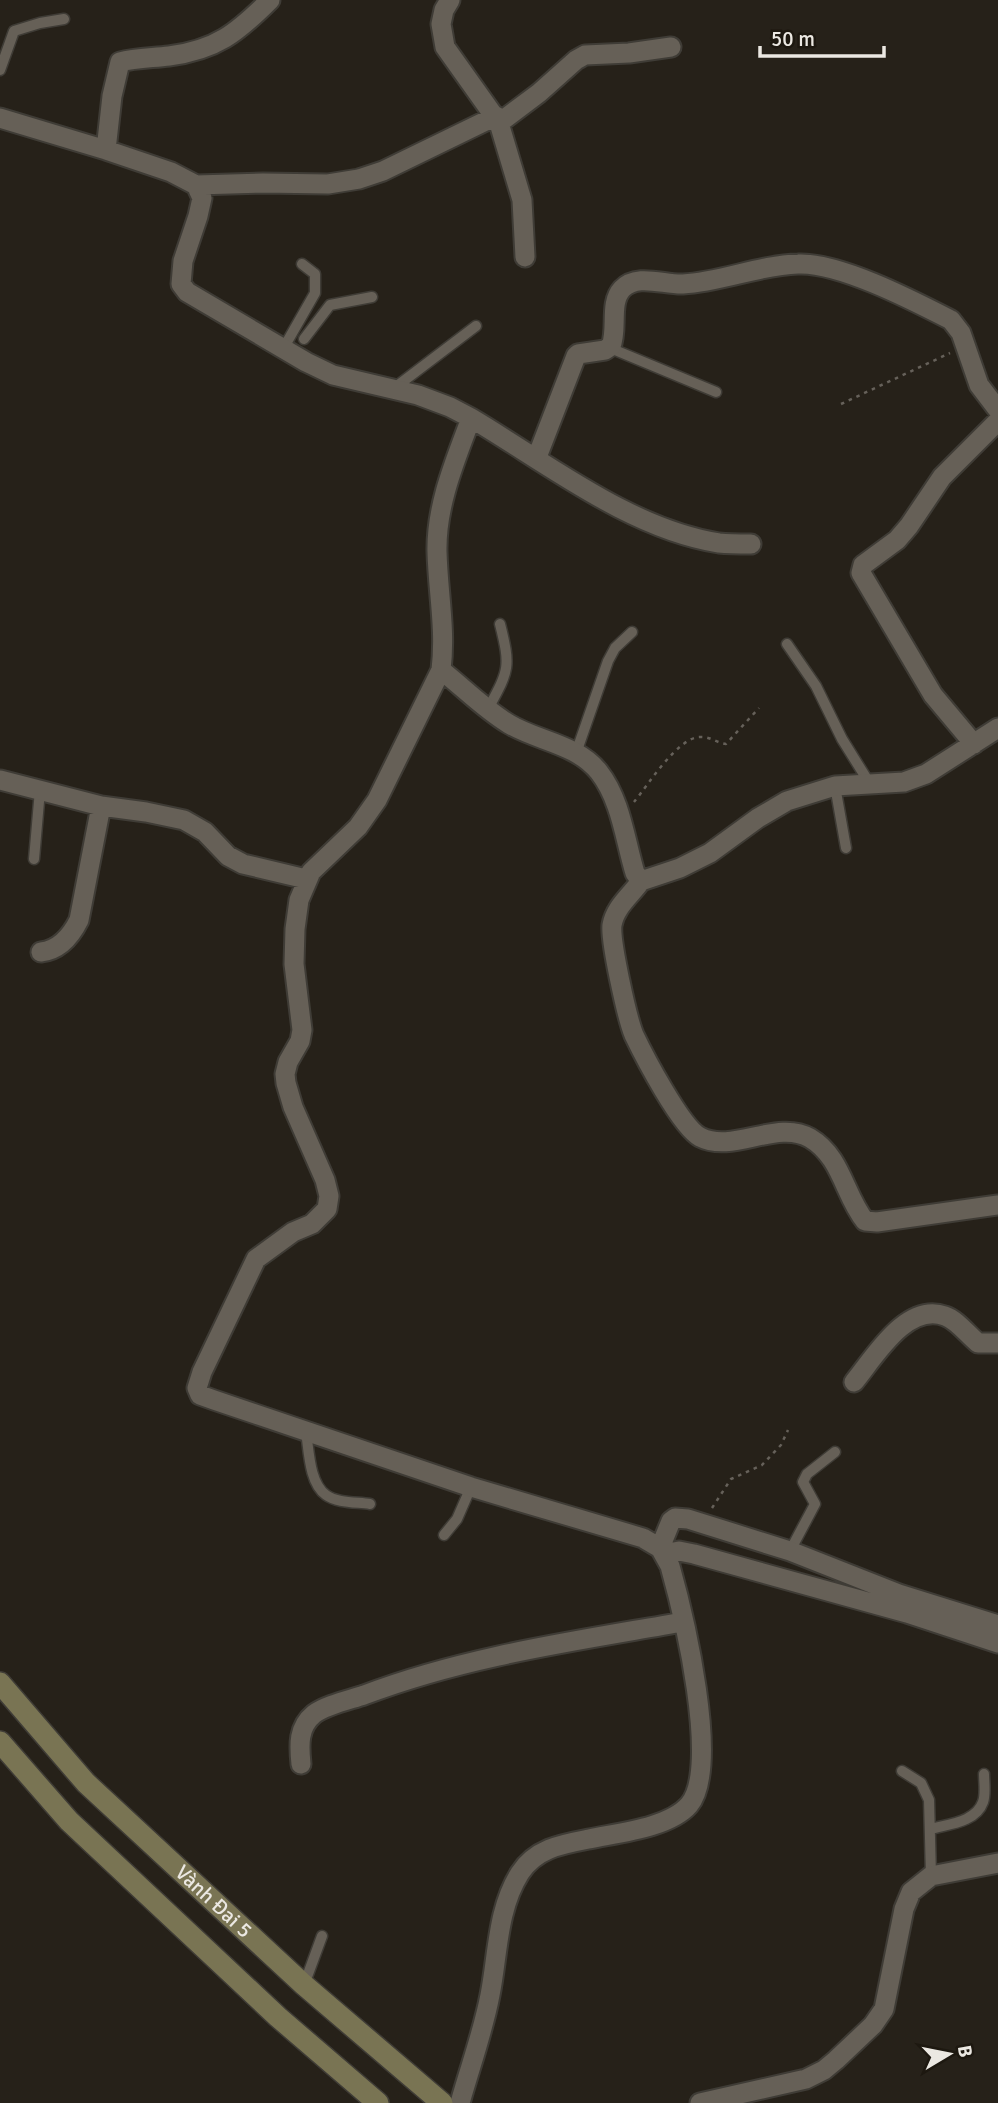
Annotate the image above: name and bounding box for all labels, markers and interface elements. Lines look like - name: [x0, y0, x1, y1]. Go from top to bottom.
- scale bar: [760, 14, 884, 58]
- text: 50 m: [771, 26, 815, 52]
- street label: Vành Đai 5: [170, 1859, 258, 1943]
- north arrow: [914, 2019, 984, 2089]
- text: B: [952, 2043, 978, 2059]

